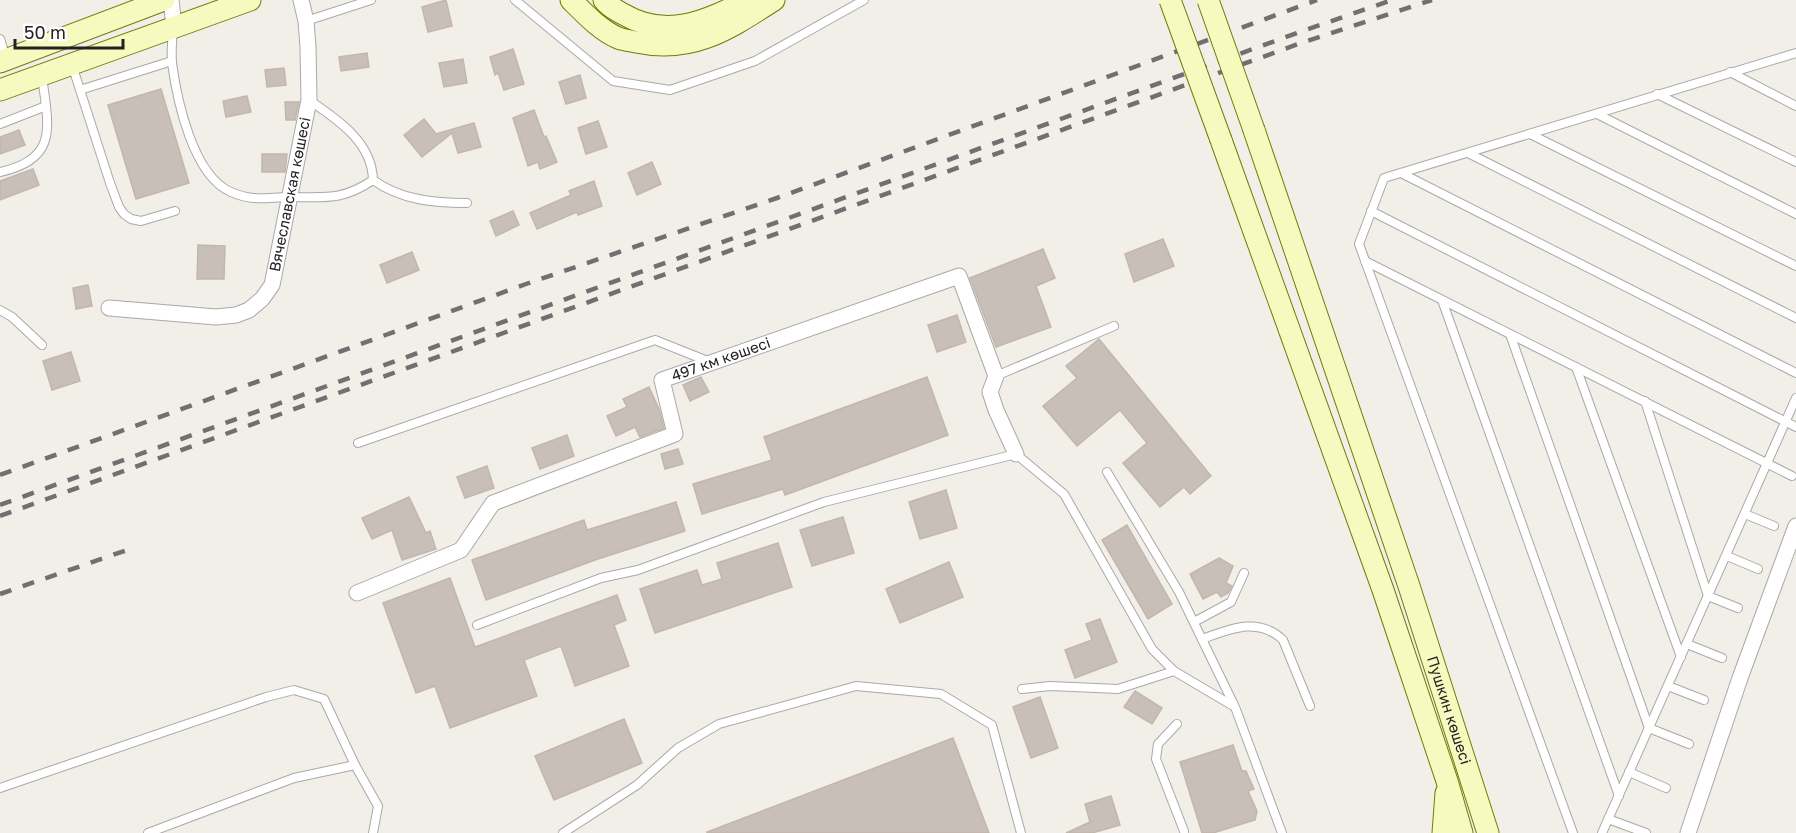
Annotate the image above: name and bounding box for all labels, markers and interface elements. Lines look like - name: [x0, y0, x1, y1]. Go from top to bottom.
- scale bar: [15, 12, 123, 50]
- text: 50 m: [24, 21, 66, 43]
- street label: Вячеславская көшесі: [265, 115, 313, 273]
- street label: 497 км көшесі: [669, 333, 772, 384]
- street label: Пушкин көшесі: [1424, 653, 1475, 766]

